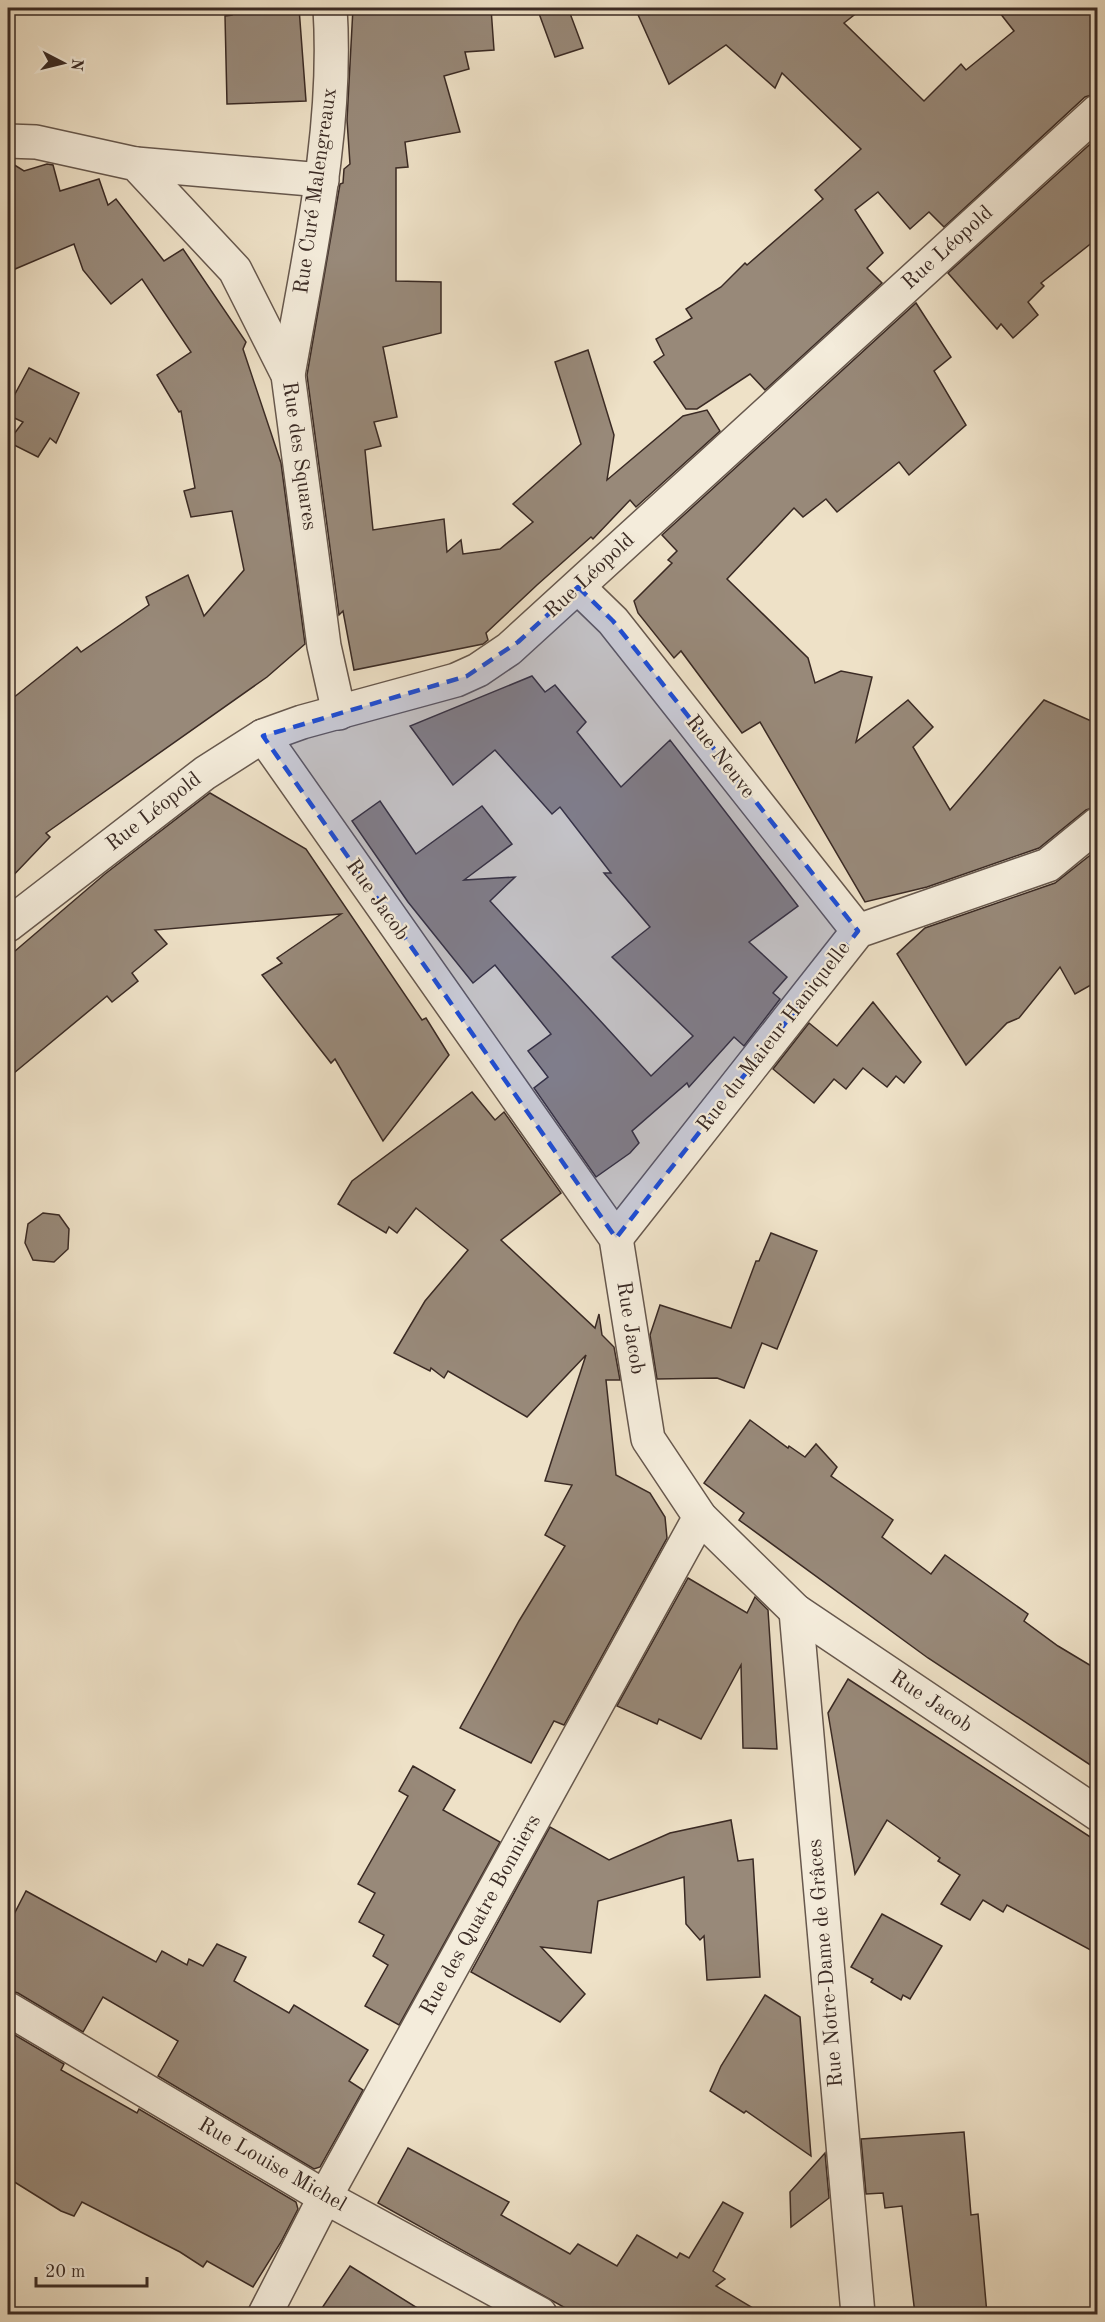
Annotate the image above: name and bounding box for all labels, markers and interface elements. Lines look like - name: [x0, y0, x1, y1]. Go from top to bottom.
- north arrow: [33, 33, 93, 93]
- text: N: [67, 58, 85, 72]
- street label: Rue Curé Malengreaux: [291, 86, 341, 295]
- street label: Rue Léopold: [899, 202, 997, 294]
- street label: Rue des Squares: [278, 380, 320, 532]
- street label: Rue Léopold: [541, 529, 639, 623]
- street label: Rue Neuve: [681, 712, 759, 802]
- street label: Rue Léopold: [103, 769, 205, 855]
- street label: Rue Jacob: [341, 856, 413, 944]
- street label: Rue du Maieur Haniquelle: [693, 938, 855, 1136]
- street label: Rue Jacob: [612, 1280, 648, 1376]
- street label: Rue Jacob: [886, 1667, 976, 1737]
- street label: Rue des Quatre Bonniers: [417, 1811, 545, 2019]
- street label: Rue Notre-Dame de Grâces: [805, 1838, 847, 2088]
- street label: Rue Louise Michel: [194, 2114, 350, 2216]
- scale bar: [36, 2250, 147, 2288]
- text: 20 m: [45, 2263, 85, 2281]

